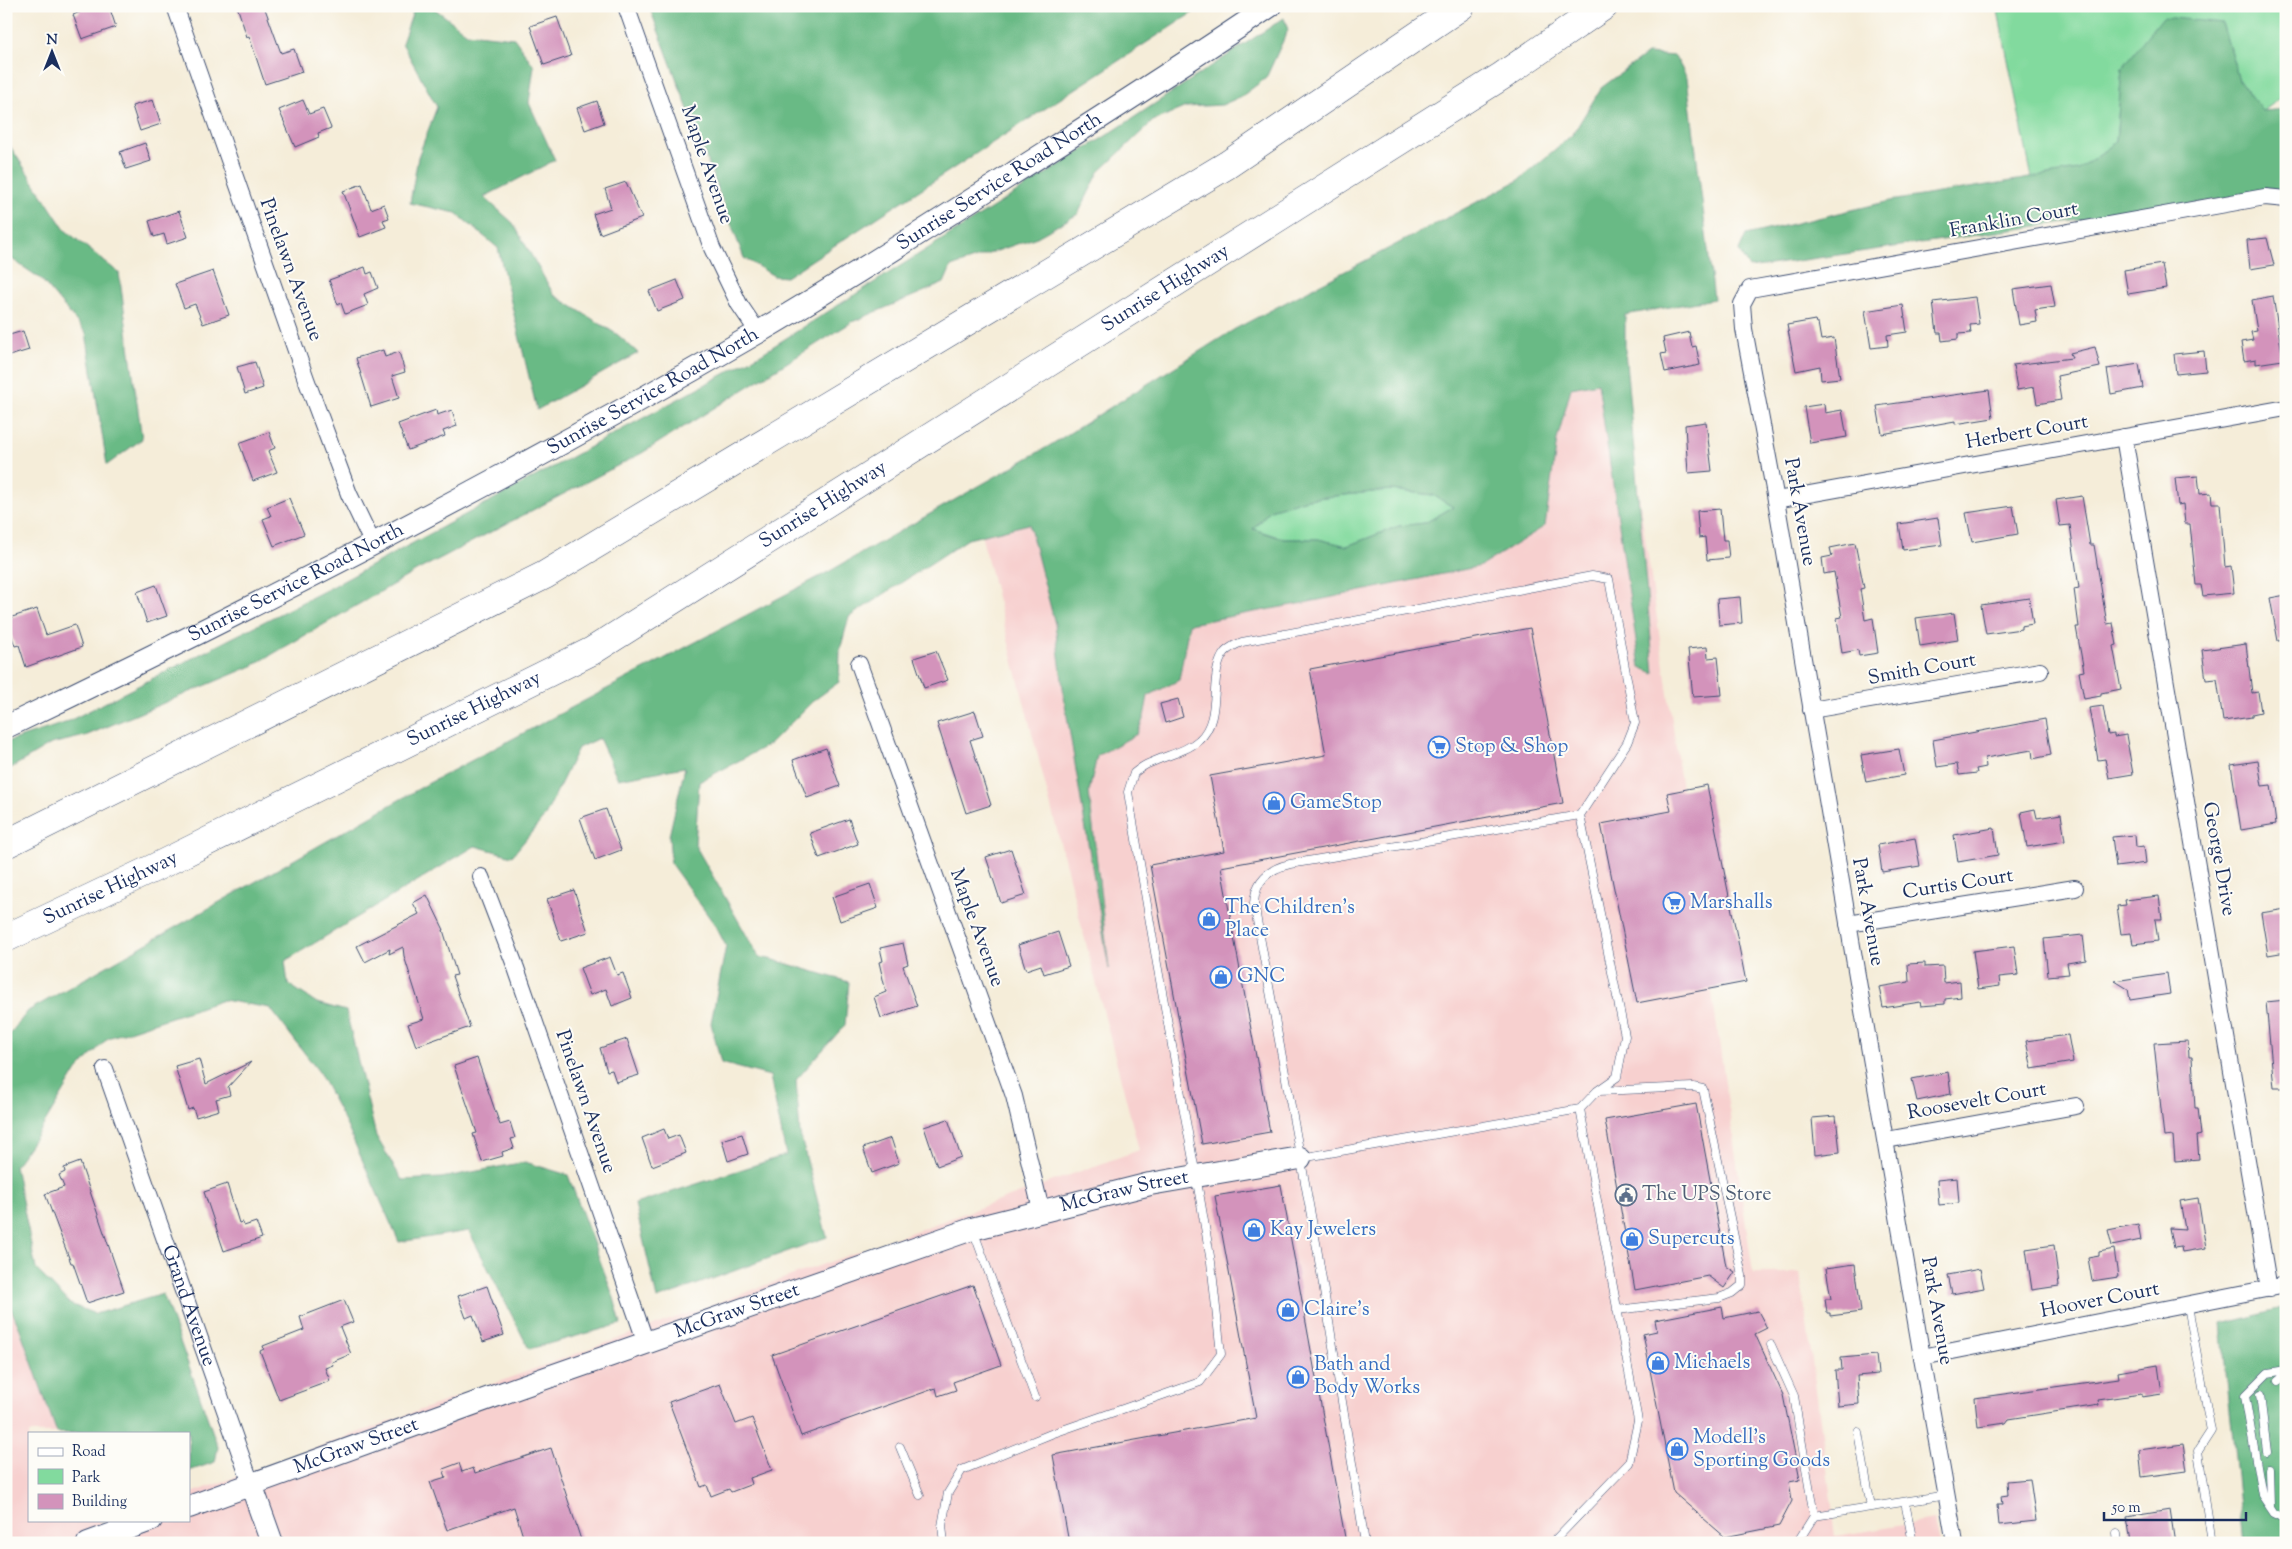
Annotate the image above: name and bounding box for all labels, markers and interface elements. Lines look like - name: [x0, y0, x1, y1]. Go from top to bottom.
- north arrow: [28, 28, 78, 78]
- text: N: [46, 31, 58, 51]
- street label: Maple Avenue: [672, 102, 740, 228]
- street label: Sunrise Service Road North: [891, 105, 1108, 259]
- street label: Pinelawn Avenue: [251, 195, 329, 345]
- street label: Franklin Court: [1948, 195, 2081, 247]
- street label: Sunrise Highway: [1096, 237, 1235, 340]
- street label: Sunrise Service Road North: [542, 320, 765, 463]
- street label: Herbert Court: [1964, 408, 2091, 458]
- street label: Sunrise Highway: [754, 454, 893, 556]
- street label: Park Avenue: [1775, 456, 1823, 568]
- street label: Sunrise Service Road North: [183, 516, 410, 650]
- street label: Smith Court: [1866, 646, 1978, 694]
- street label: Sunrise Highway: [402, 664, 546, 755]
- place label: Stop & Shop: [1455, 733, 1568, 762]
- supermarket icon: Stop & Shop: [1427, 735, 1451, 759]
- place label: GameStop: [1290, 789, 1382, 818]
- shop icon: GameStop: [1262, 791, 1286, 815]
- street label: George Drive: [2194, 800, 2242, 918]
- street label: Sunrise Highway: [39, 844, 183, 933]
- street label: Park Avenue: [1843, 856, 1891, 968]
- street label: Curtis Court: [1900, 862, 2016, 908]
- street label: Maple Avenue: [941, 865, 1011, 991]
- place label: Marshalls: [1690, 889, 1773, 918]
- supermarket icon: Marshalls: [1662, 891, 1686, 915]
- place label: The Children's Place: [1225, 894, 1355, 946]
- shop icon: The Children's Place: [1197, 907, 1221, 931]
- place label: GNC: [1237, 963, 1285, 992]
- shop icon: GNC: [1209, 965, 1233, 989]
- street label: Pinelawn Avenue: [547, 1026, 623, 1178]
- street label: Roosevelt Court: [1905, 1075, 2049, 1128]
- street label: McGraw Street: [1057, 1163, 1191, 1221]
- place label: The UPS Store: [1642, 1181, 1771, 1210]
- public building icon: The UPS Store: [1614, 1183, 1638, 1207]
- place label: Kay Jewelers: [1270, 1216, 1376, 1245]
- shop icon: Kay Jewelers: [1242, 1218, 1266, 1242]
- place label: Supercuts: [1648, 1225, 1735, 1254]
- shop icon: Supercuts: [1620, 1227, 1644, 1251]
- street label: Grand Avenue: [154, 1241, 223, 1371]
- street label: Park Avenue: [1912, 1255, 1960, 1367]
- street label: Hoover Court: [2038, 1275, 2162, 1327]
- street label: McGraw Street: [670, 1276, 804, 1346]
- place label: Claire's: [1304, 1296, 1370, 1325]
- shop icon: Claire's: [1276, 1298, 1300, 1322]
- place label: Michaels: [1674, 1349, 1750, 1378]
- place label: Bath and Body Works: [1314, 1351, 1420, 1403]
- shop icon: Michaels: [1646, 1351, 1670, 1375]
- shop icon: Bath and Body Works: [1286, 1365, 1310, 1389]
- street label: McGraw Street: [290, 1410, 423, 1482]
- place label: Modell's Sporting Goods: [1693, 1424, 1830, 1476]
- legend: [28, 1432, 190, 1522]
- shop icon: Modell's Sporting Goods: [1665, 1437, 1689, 1461]
- text: Road: [72, 1442, 106, 1463]
- text: Park: [72, 1468, 101, 1489]
- scale bar: [2104, 1489, 2247, 1521]
- text: Building: [72, 1492, 127, 1513]
- text: 50 m: [2111, 1498, 2141, 1519]

